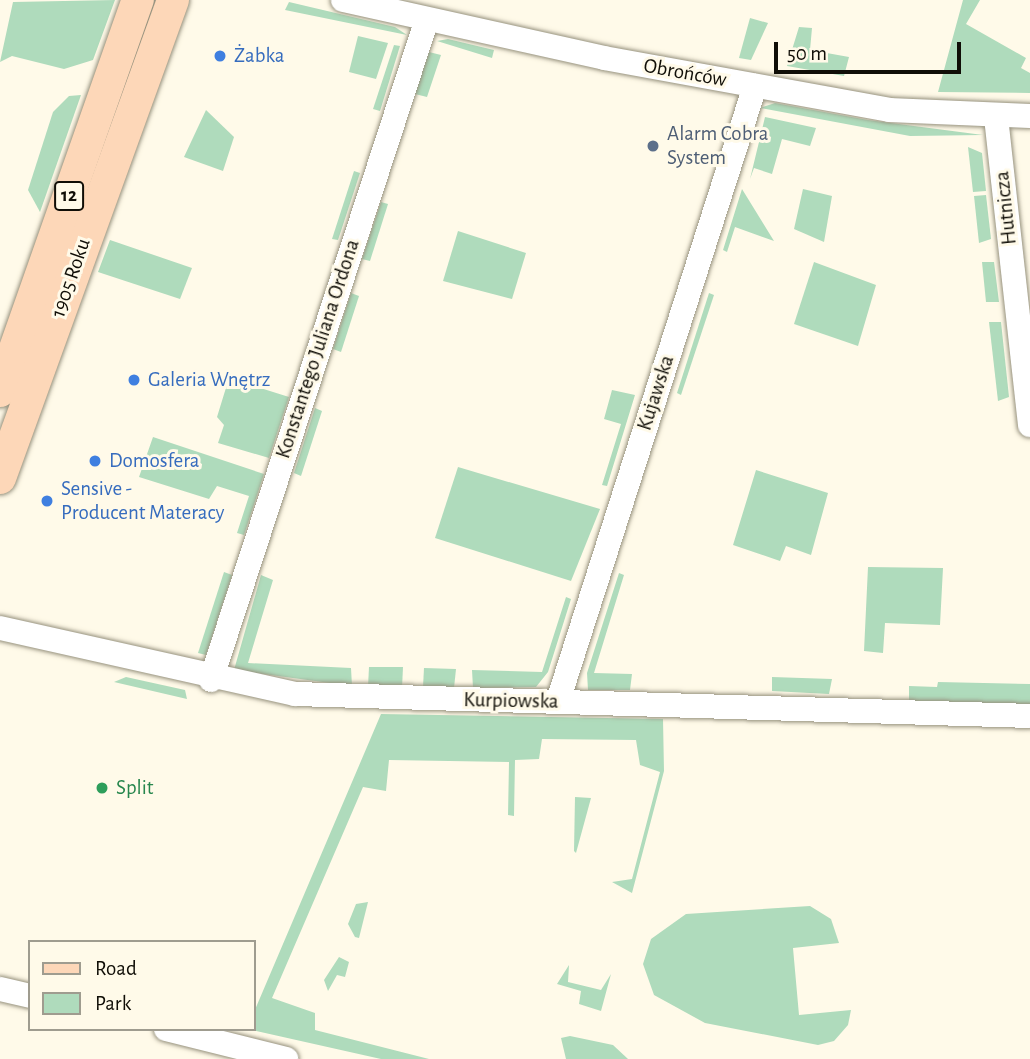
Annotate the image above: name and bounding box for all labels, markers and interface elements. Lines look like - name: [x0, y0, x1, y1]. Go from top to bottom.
- scale bar: [778, 28, 965, 72]
- place label: Żabka: [234, 43, 284, 69]
- text: 50 m: [787, 43, 827, 64]
- marker: Żabka: [212, 48, 228, 64]
- street label: Obrońców: [642, 53, 728, 93]
- place label: Alarm Cobra System: [667, 121, 769, 171]
- marker: Alarm Cobra System: [645, 138, 661, 154]
- street label: Hutnicza: [990, 170, 1022, 246]
- road number: 12: [53, 180, 85, 212]
- street label: 1905 Roku: [46, 235, 96, 321]
- street label: Konstantego Juliana Ordona: [271, 236, 365, 462]
- street label: Kujawska: [632, 352, 680, 434]
- place label: Galeria Wnętrz: [148, 367, 270, 393]
- marker: Galeria Wnętrz: [126, 372, 142, 388]
- place label: Domosfera: [109, 448, 199, 474]
- marker: Domosfera: [87, 453, 103, 469]
- place label: Sensive - Producent Materacy: [61, 476, 224, 526]
- marker: Sensive - Producent Materacy: [39, 493, 55, 509]
- street label: Kurpiowska: [463, 688, 559, 714]
- place label: Split: [116, 775, 154, 801]
- marker: Split: [94, 780, 110, 796]
- legend: [28, 940, 256, 1031]
- text: Road: [95, 958, 137, 979]
- text: Park: [95, 993, 131, 1014]

